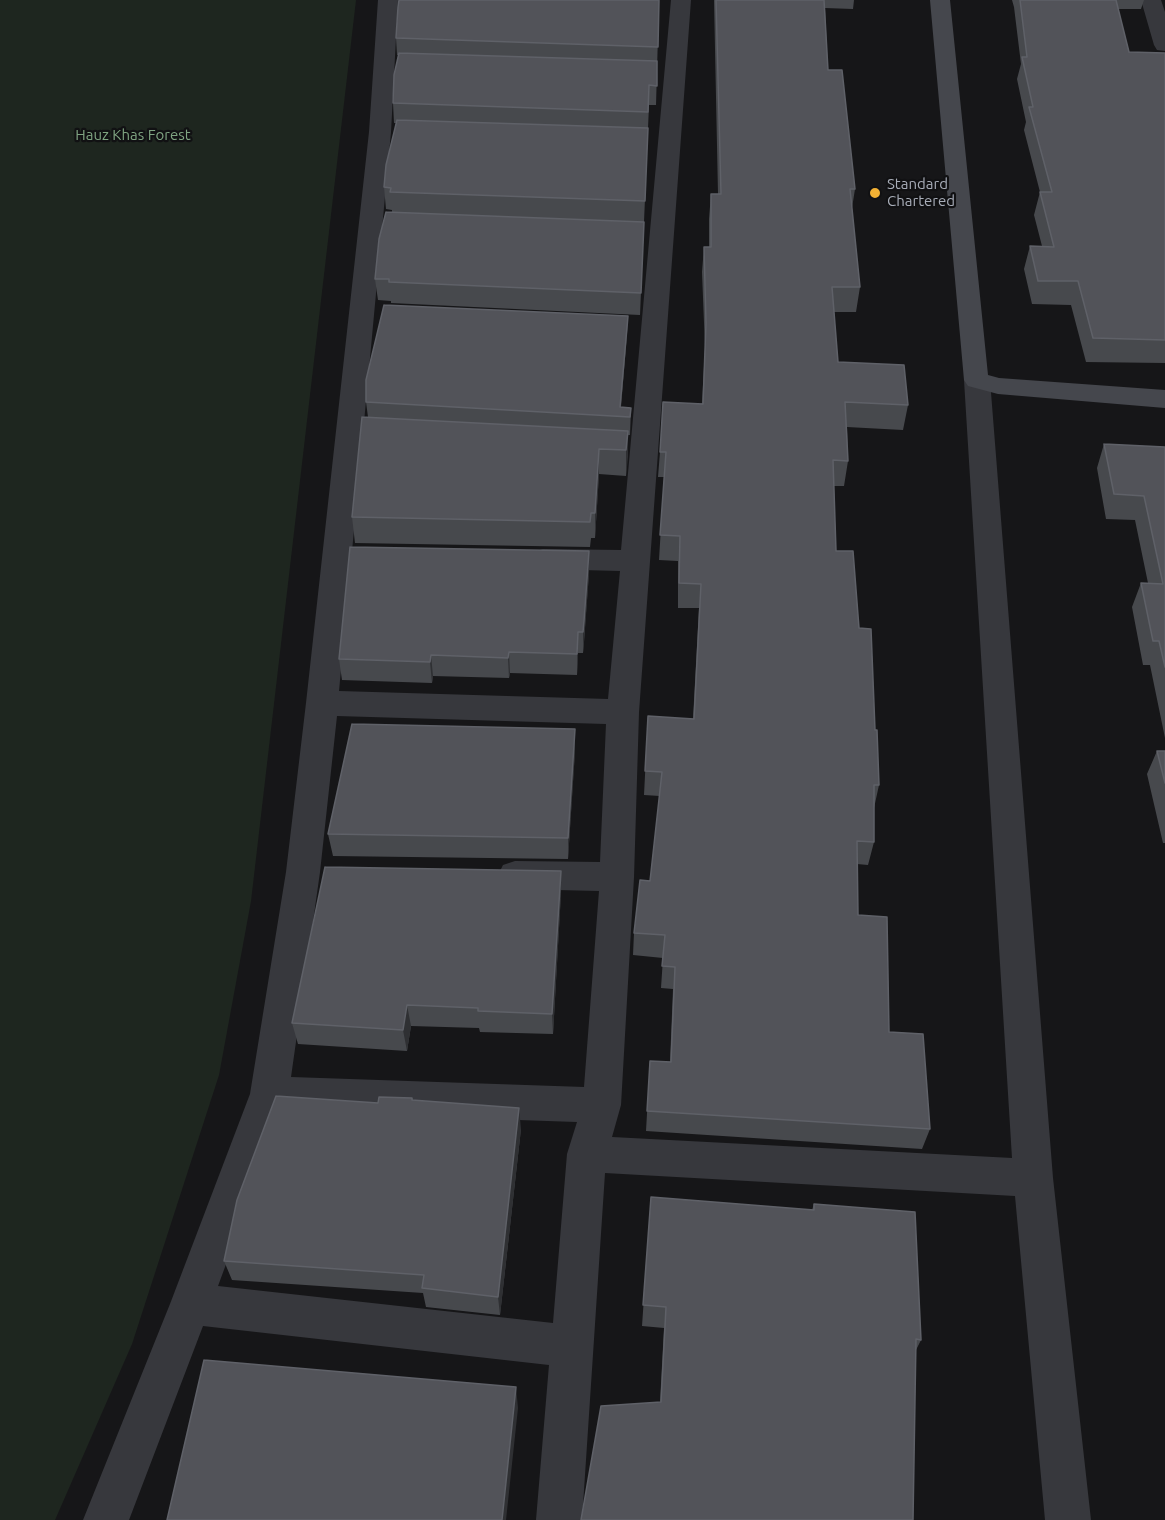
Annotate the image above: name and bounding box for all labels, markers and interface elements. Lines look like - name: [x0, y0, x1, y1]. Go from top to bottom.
- park label: Hauz Khas Forest: [75, 126, 191, 144]
- place label: Standard Chartered: [887, 175, 955, 210]
- marker: Standard Chartered: [868, 186, 882, 200]

